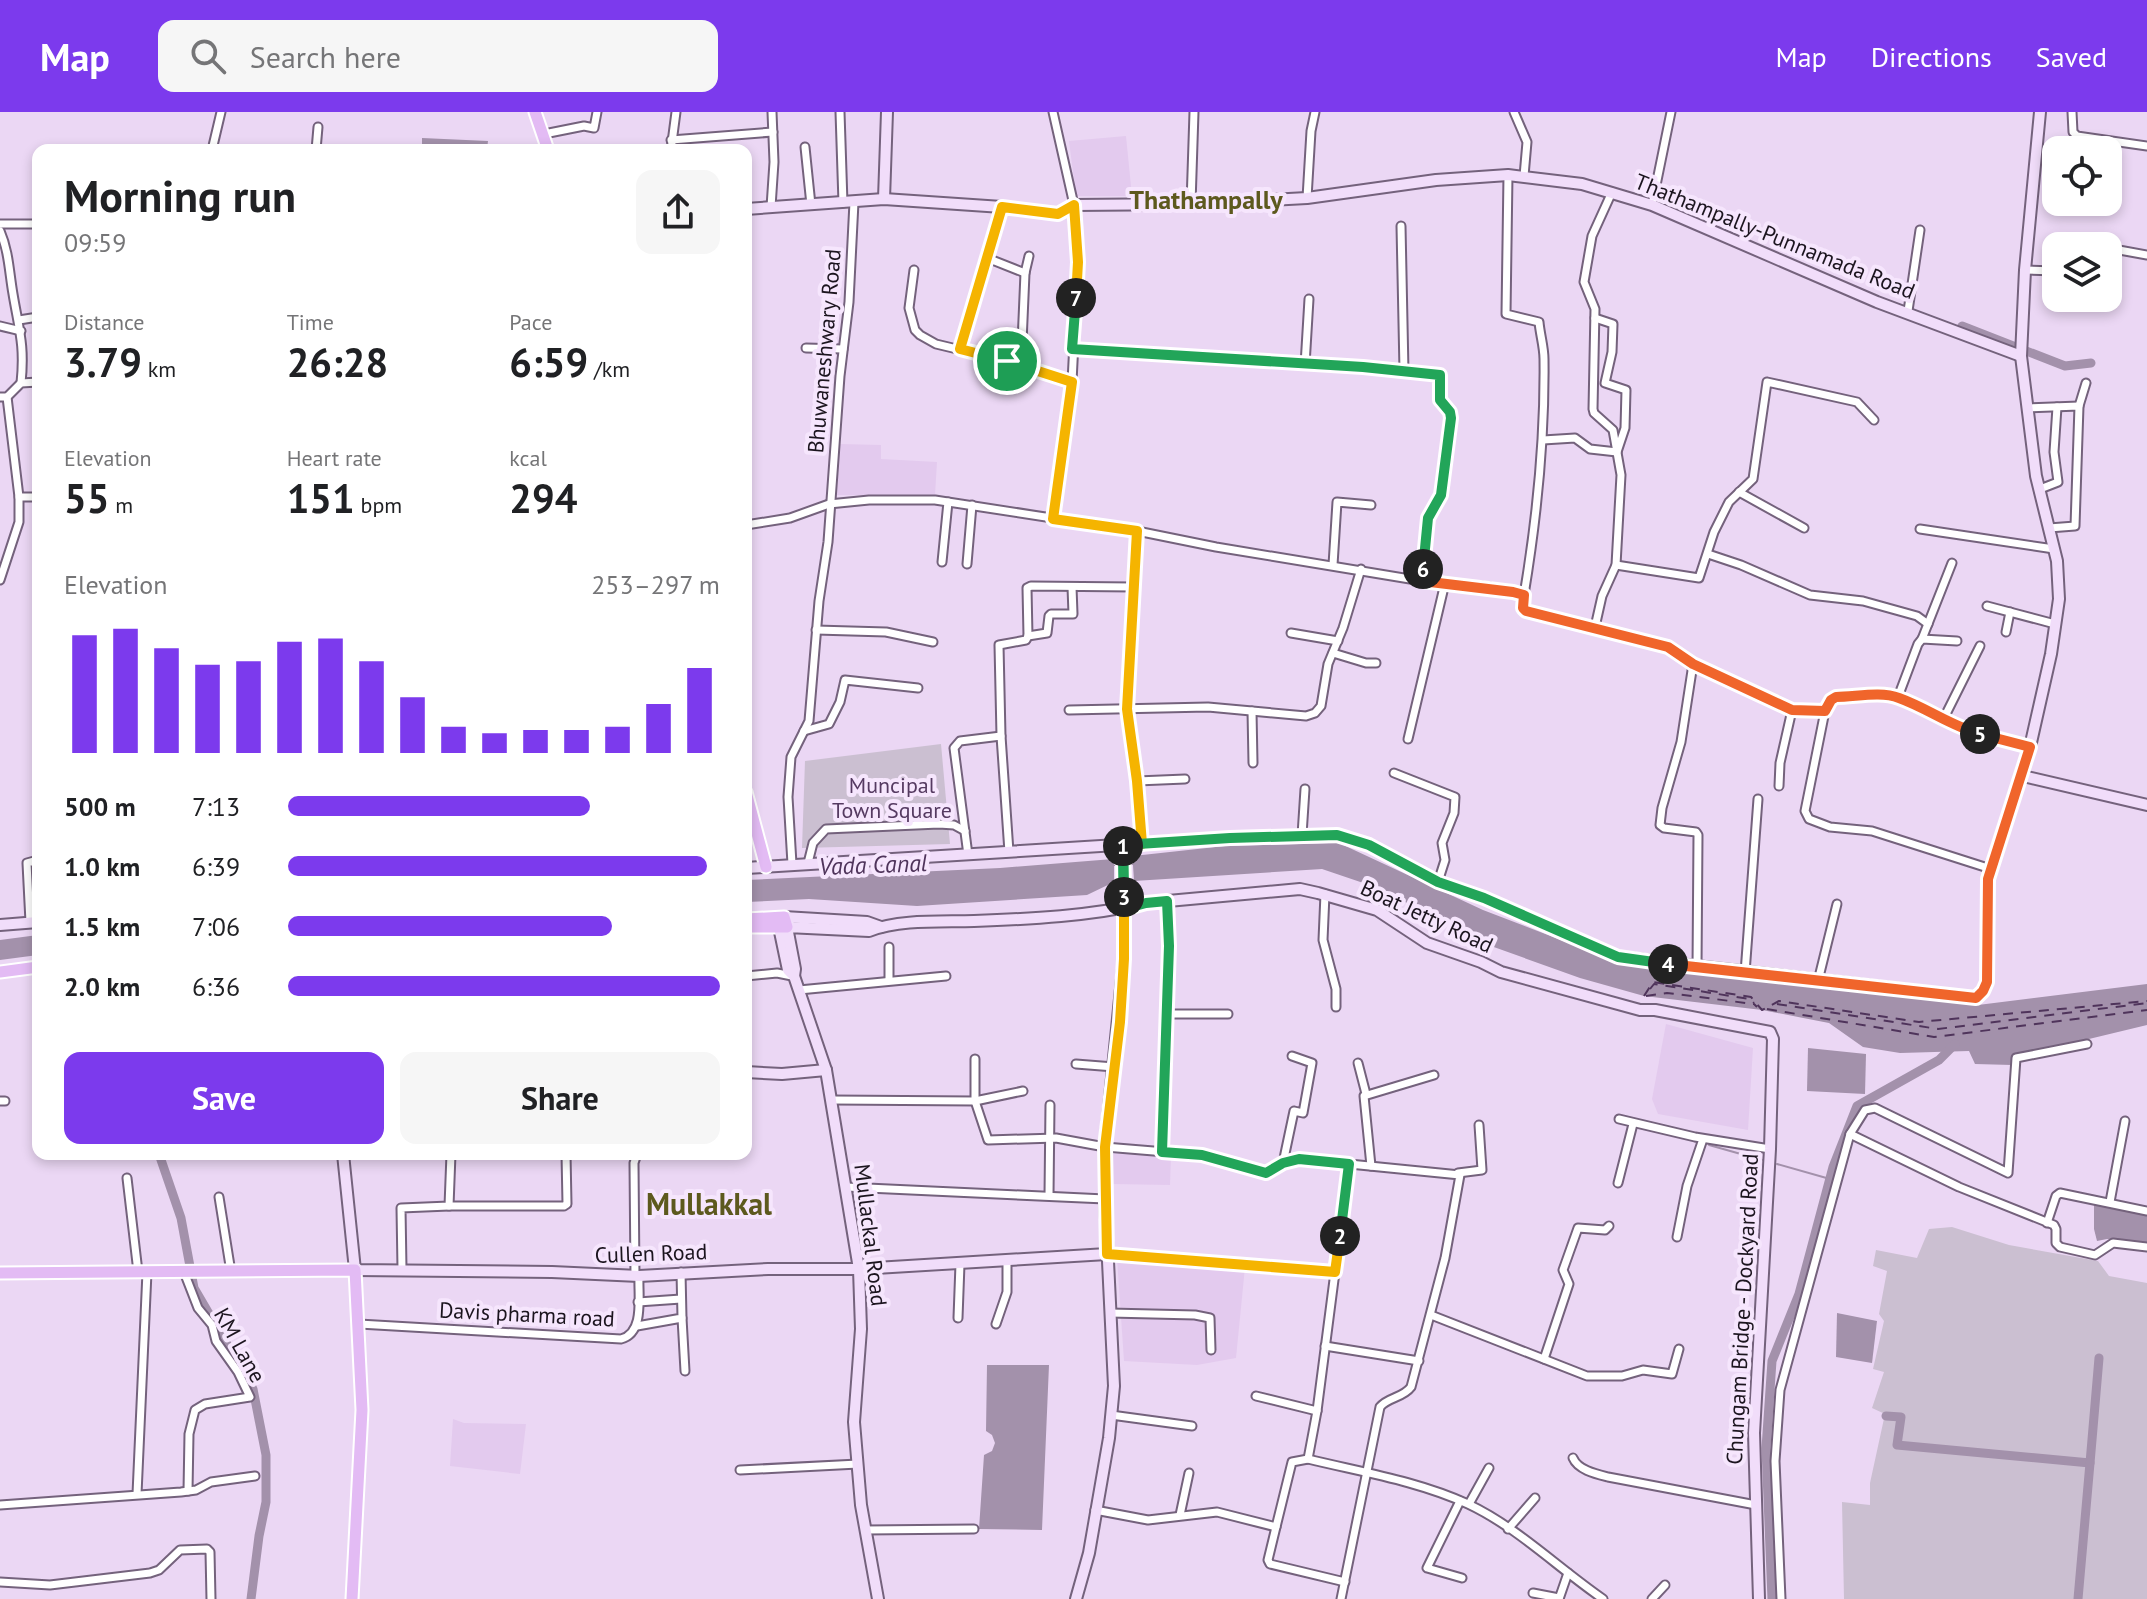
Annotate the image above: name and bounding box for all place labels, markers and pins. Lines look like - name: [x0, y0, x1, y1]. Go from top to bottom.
- pin: 7: [1056, 278, 1096, 318]
- pin: [973, 327, 1041, 395]
- pin: 6: [1403, 549, 1443, 589]
- pin: 5: [1960, 714, 2000, 754]
- pin: 1: [1103, 826, 1143, 866]
- pin: 3: [1104, 877, 1144, 917]
- pin: 4: [1648, 944, 1688, 984]
- pin: 2: [1320, 1216, 1360, 1256]

